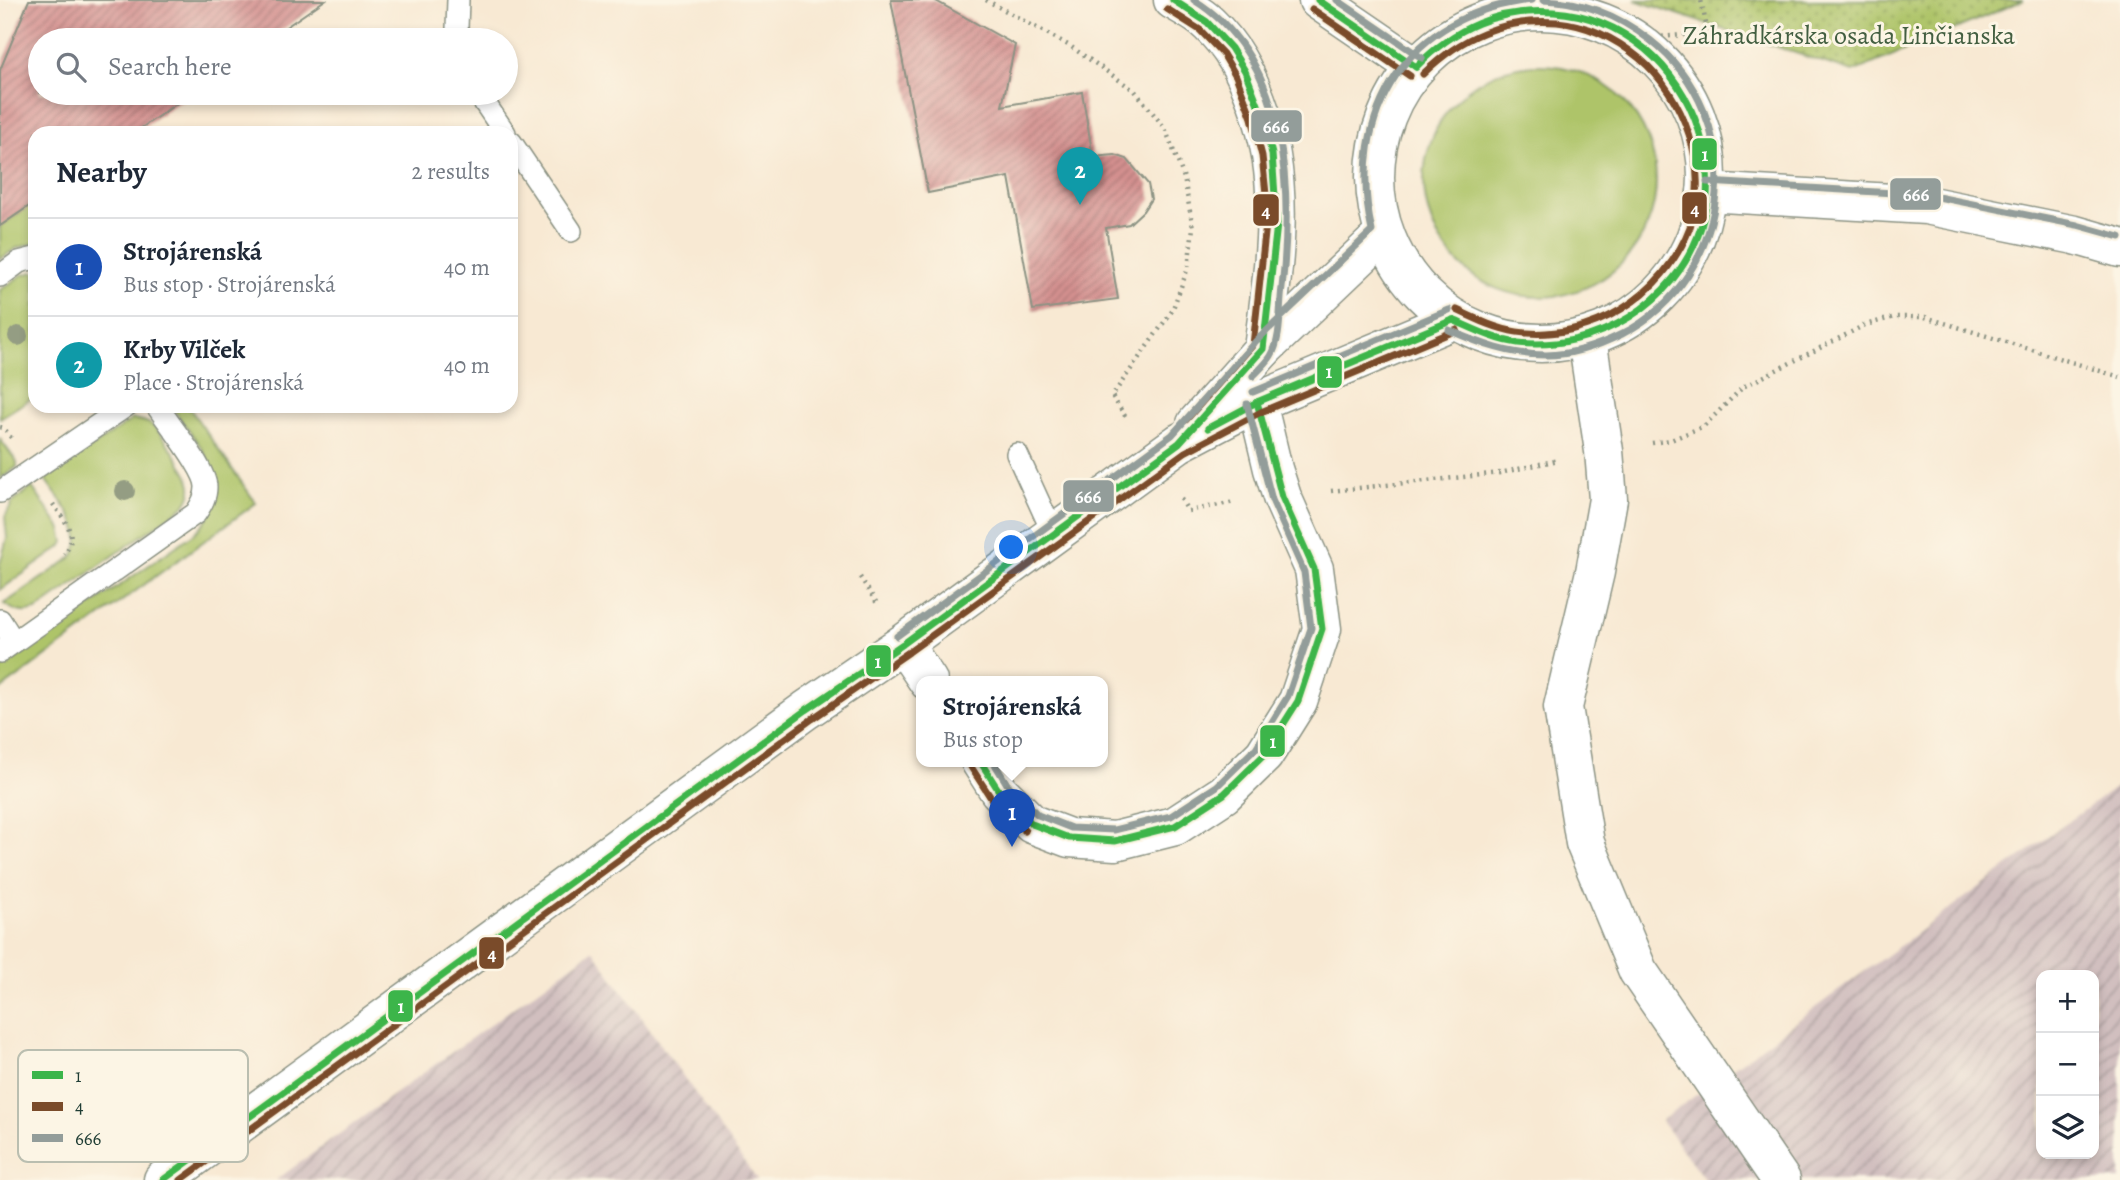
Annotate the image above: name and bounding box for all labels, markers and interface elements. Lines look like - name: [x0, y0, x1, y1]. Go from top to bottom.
- park label: Záhradkárska osada Linčianska: [1683, 18, 2015, 53]
- search box: [28, 28, 518, 105]
- icon: search: [52, 48, 90, 86]
- text: Search here: [108, 49, 232, 84]
- line badge: 666: [1250, 109, 1303, 143]
- text: 666: [1263, 114, 1289, 140]
- line badge: 1: [1691, 137, 1718, 171]
- text: 1: [1702, 142, 1709, 168]
- pin: 2: [1057, 147, 1103, 205]
- text: Nearby: [56, 152, 147, 192]
- text: 2 results: [412, 156, 490, 187]
- line badge: 666: [1889, 177, 1942, 211]
- text: 666: [1903, 182, 1929, 208]
- line badge: 4: [1681, 191, 1708, 225]
- line badge: 4: [1252, 193, 1280, 227]
- text: 4: [1691, 196, 1700, 222]
- text: 4: [1262, 198, 1271, 224]
- text: Strojárenská: [123, 234, 262, 269]
- text: 1: [75, 252, 83, 283]
- text: 40 m: [444, 252, 490, 283]
- text: Bus stop · Strojárenská: [123, 269, 336, 300]
- text: Krby Vilček: [123, 332, 246, 367]
- text: 2: [73, 350, 85, 381]
- text: 40 m: [444, 350, 490, 381]
- line badge: 1: [1316, 355, 1343, 389]
- text: 1: [1326, 359, 1333, 385]
- text: Place · Strojárenská: [123, 367, 304, 398]
- line badge: 666: [1062, 479, 1115, 513]
- text: 666: [1075, 484, 1101, 510]
- your location: [994, 530, 1028, 564]
- line badge: 1: [865, 644, 892, 678]
- text: 1: [875, 649, 882, 675]
- popup: [916, 676, 1108, 767]
- text: Strojárenská: [942, 689, 1082, 724]
- text: Bus stop: [942, 724, 1023, 755]
- line badge: 1: [1259, 724, 1286, 758]
- text: 1: [1270, 729, 1277, 755]
- pin: 1: [989, 789, 1035, 847]
- line badge: 4: [478, 936, 505, 970]
- text: 4: [488, 941, 497, 967]
- map controls: [2036, 970, 2099, 1159]
- button: +: [2036, 970, 2099, 1033]
- line badge: 1: [387, 989, 414, 1023]
- text: 1: [398, 994, 405, 1020]
- button: −: [2036, 1033, 2099, 1096]
- legend: [18, 1050, 248, 1162]
- text: 1: [75, 1063, 82, 1089]
- text: 4: [75, 1094, 84, 1120]
- button: layers: [2036, 1096, 2099, 1159]
- text: 666: [75, 1126, 102, 1152]

